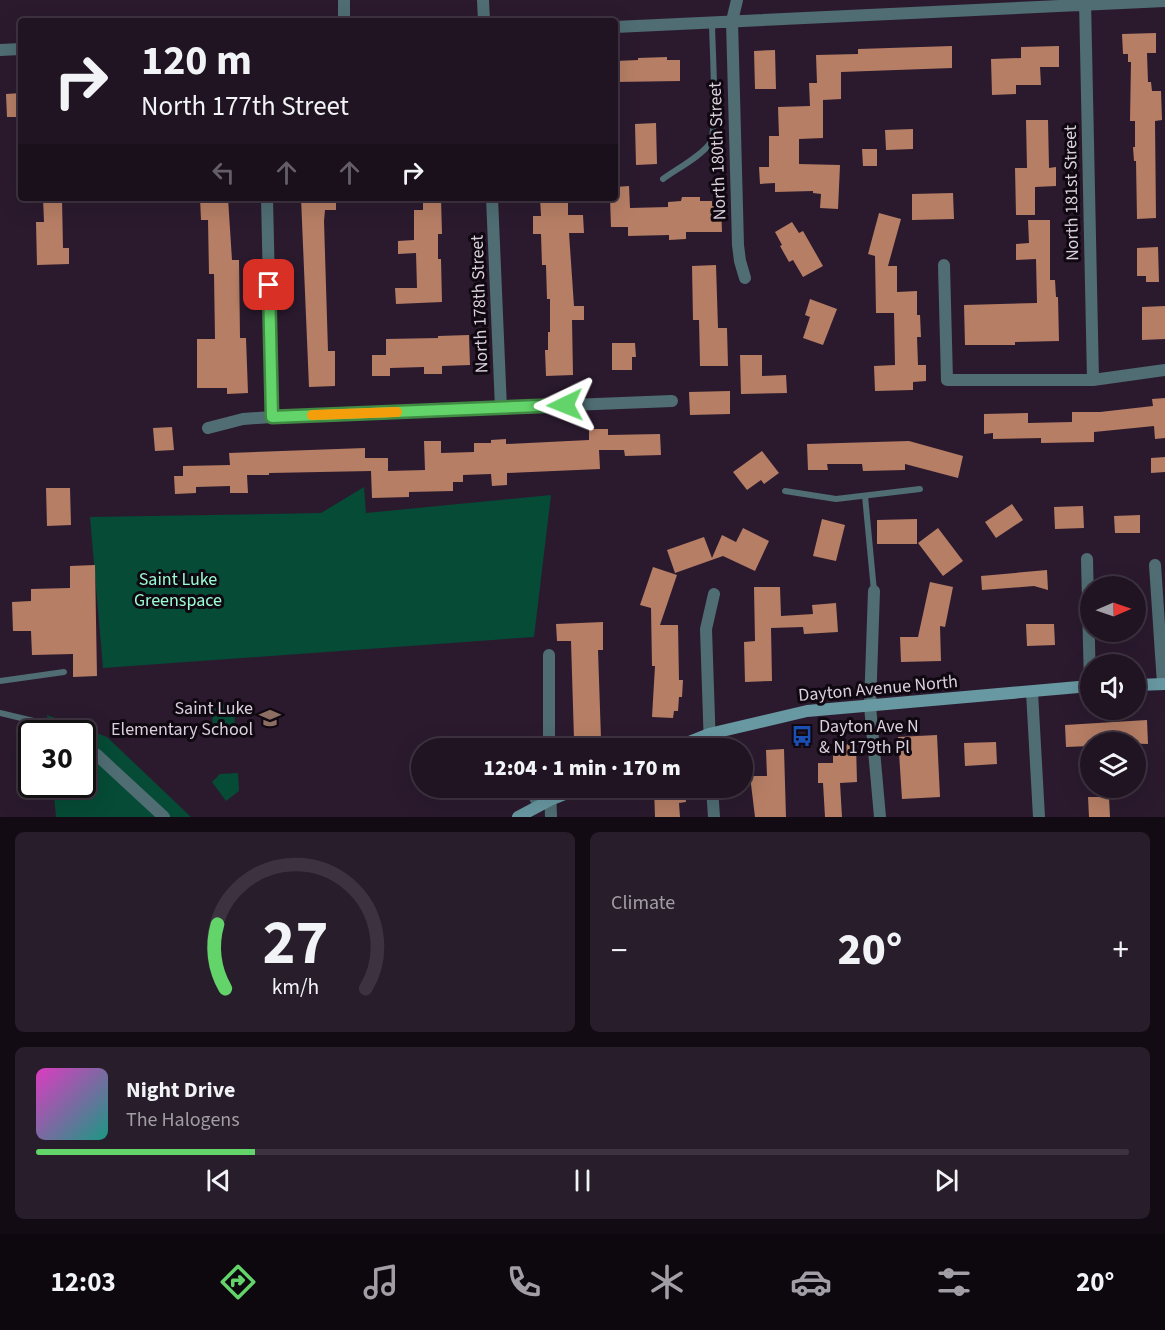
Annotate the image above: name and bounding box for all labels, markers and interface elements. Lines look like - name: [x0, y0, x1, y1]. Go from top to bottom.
- text: 120 m: [141, 31, 252, 91]
- icon: right: [42, 42, 120, 120]
- street label: North 180th Street: [703, 81, 732, 221]
- text: North 177th Street: [141, 87, 349, 126]
- street label: North 181st Street: [1058, 125, 1085, 261]
- icon: left: [207, 156, 240, 189]
- icon: ahead: [270, 156, 303, 189]
- icon: ahead: [333, 156, 366, 189]
- icon: right: [396, 156, 429, 189]
- street label: North 178th Street: [465, 234, 494, 374]
- pin: [243, 259, 294, 310]
- icon: arrive: [252, 268, 285, 301]
- position arrow: [533, 373, 597, 437]
- park label: Saint Luke Greenspace: [134, 567, 222, 613]
- north arrow: [1080, 576, 1146, 642]
- map controls: [1080, 576, 1146, 798]
- button: sound: [1080, 654, 1146, 720]
- street label: Dayton Avenue North: [797, 669, 959, 708]
- place label: Saint Luke Elementary School: [111, 696, 253, 742]
- school or university icon: Saint Luke Elementary School: [258, 706, 282, 730]
- place label: Dayton Ave N & N 179th Pl: [819, 714, 919, 760]
- speed limit sign: 30: [18, 720, 96, 798]
- bus stop icon: Dayton Ave N & N 179th Pl: [790, 724, 814, 748]
- button: layers: [1080, 732, 1146, 798]
- text: 12:04 · 1 min · 170 m: [483, 752, 681, 784]
- text: Climate: [611, 889, 675, 917]
- text: 27: [262, 899, 328, 988]
- text: 20°: [838, 918, 902, 982]
- text: −: [611, 927, 627, 974]
- text: +: [1113, 927, 1129, 974]
- text: km/h: [271, 972, 319, 1003]
- text: Night Drive: [126, 1074, 235, 1106]
- text: The Halogens: [126, 1106, 240, 1134]
- icon: previous: [202, 1164, 235, 1197]
- icon: pause: [566, 1164, 599, 1197]
- icon: next: [930, 1164, 963, 1197]
- icon: directions: [217, 1261, 259, 1303]
- icon: music: [360, 1261, 402, 1303]
- icon: phone: [503, 1261, 545, 1303]
- icon: climate: [646, 1261, 688, 1303]
- icon: car: [790, 1261, 832, 1303]
- icon: filters: [933, 1261, 975, 1303]
- text: 12:03: [51, 1263, 116, 1302]
- text: 20°: [1076, 1263, 1114, 1302]

